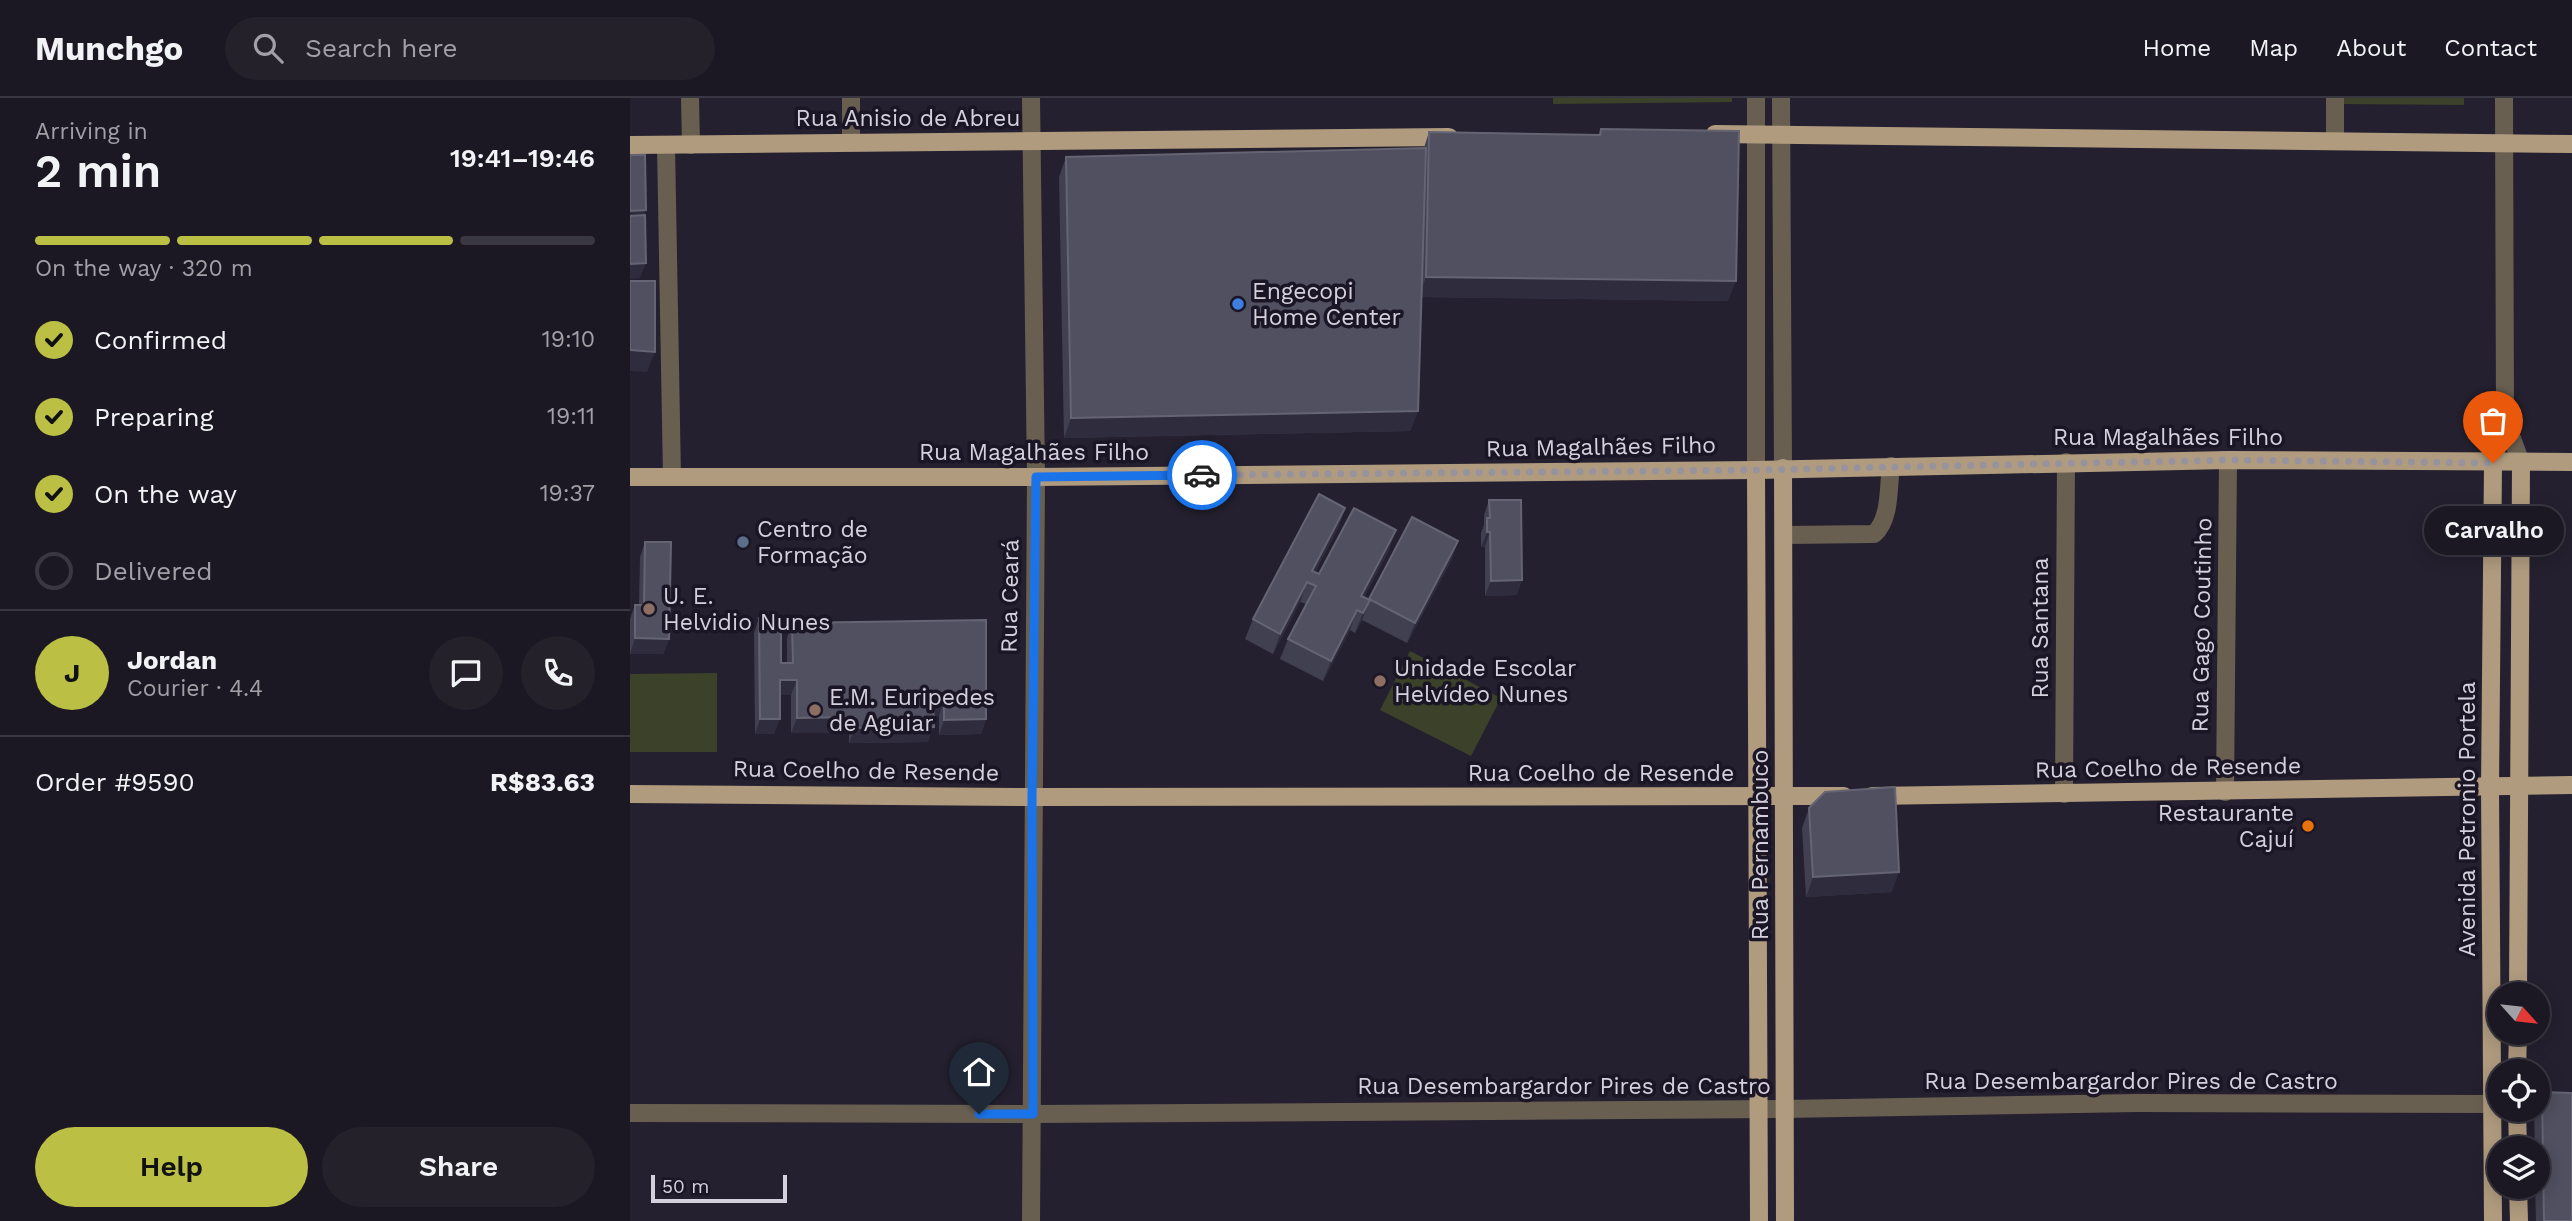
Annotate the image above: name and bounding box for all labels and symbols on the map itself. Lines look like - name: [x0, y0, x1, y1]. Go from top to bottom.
- street label: Rua Anisio de Abreu: [796, 105, 1020, 132]
- place label: Engecopi Home Center: [1252, 278, 1401, 331]
- marker: Engecopi Home Center: [1230, 296, 1246, 312]
- pin: [2463, 391, 2523, 463]
- street label: Rua Magalhães Filho: [2053, 424, 2283, 451]
- street label: Rua Magalhães Filho: [1486, 431, 1716, 463]
- street label: Rua Magalhães Filho: [919, 439, 1149, 466]
- courier: [1167, 440, 1237, 510]
- callout: Carvalho: [2423, 505, 2563, 554]
- place label: Centro de Formação: [757, 516, 868, 569]
- street label: Rua Gago Coutinho: [2187, 517, 2217, 733]
- marker: Centro de Formação: [735, 534, 751, 550]
- street label: Rua Ceará: [996, 539, 1024, 653]
- street label: Rua Santana: [2027, 557, 2054, 699]
- place label: U. E. Helvidio Nunes: [663, 583, 830, 636]
- marker: U. E. Helvidio Nunes: [641, 601, 657, 617]
- place label: Unidade Escolar Helvídeo Nunes: [1394, 655, 1576, 708]
- marker: Unidade Escolar Helvídeo Nunes: [1372, 673, 1388, 689]
- street label: Avenida Petronio Portela: [2454, 681, 2481, 957]
- place label: E.M. Euripedes de Aguiar: [829, 684, 995, 737]
- marker: E.M. Euripedes de Aguiar: [807, 702, 823, 718]
- street label: Rua Pernambuco: [1747, 750, 1774, 940]
- street label: Rua Coelho de Resende: [2035, 752, 2301, 784]
- street label: Rua Coelho de Resende: [733, 755, 999, 787]
- street label: Rua Coelho de Resende: [1468, 760, 1734, 787]
- place label: Restaurante Cajuí: [2158, 800, 2294, 853]
- marker: Restaurante Cajuí: [2300, 818, 2316, 834]
- north arrow: [2487, 982, 2550, 1045]
- pin: [949, 1042, 1009, 1114]
- street label: Rua Desembargardor Pires de Castro: [1924, 1068, 2338, 1095]
- street label: Rua Desembargardor Pires de Castro: [1357, 1073, 1771, 1100]
- scale bar: [651, 1172, 788, 1204]

